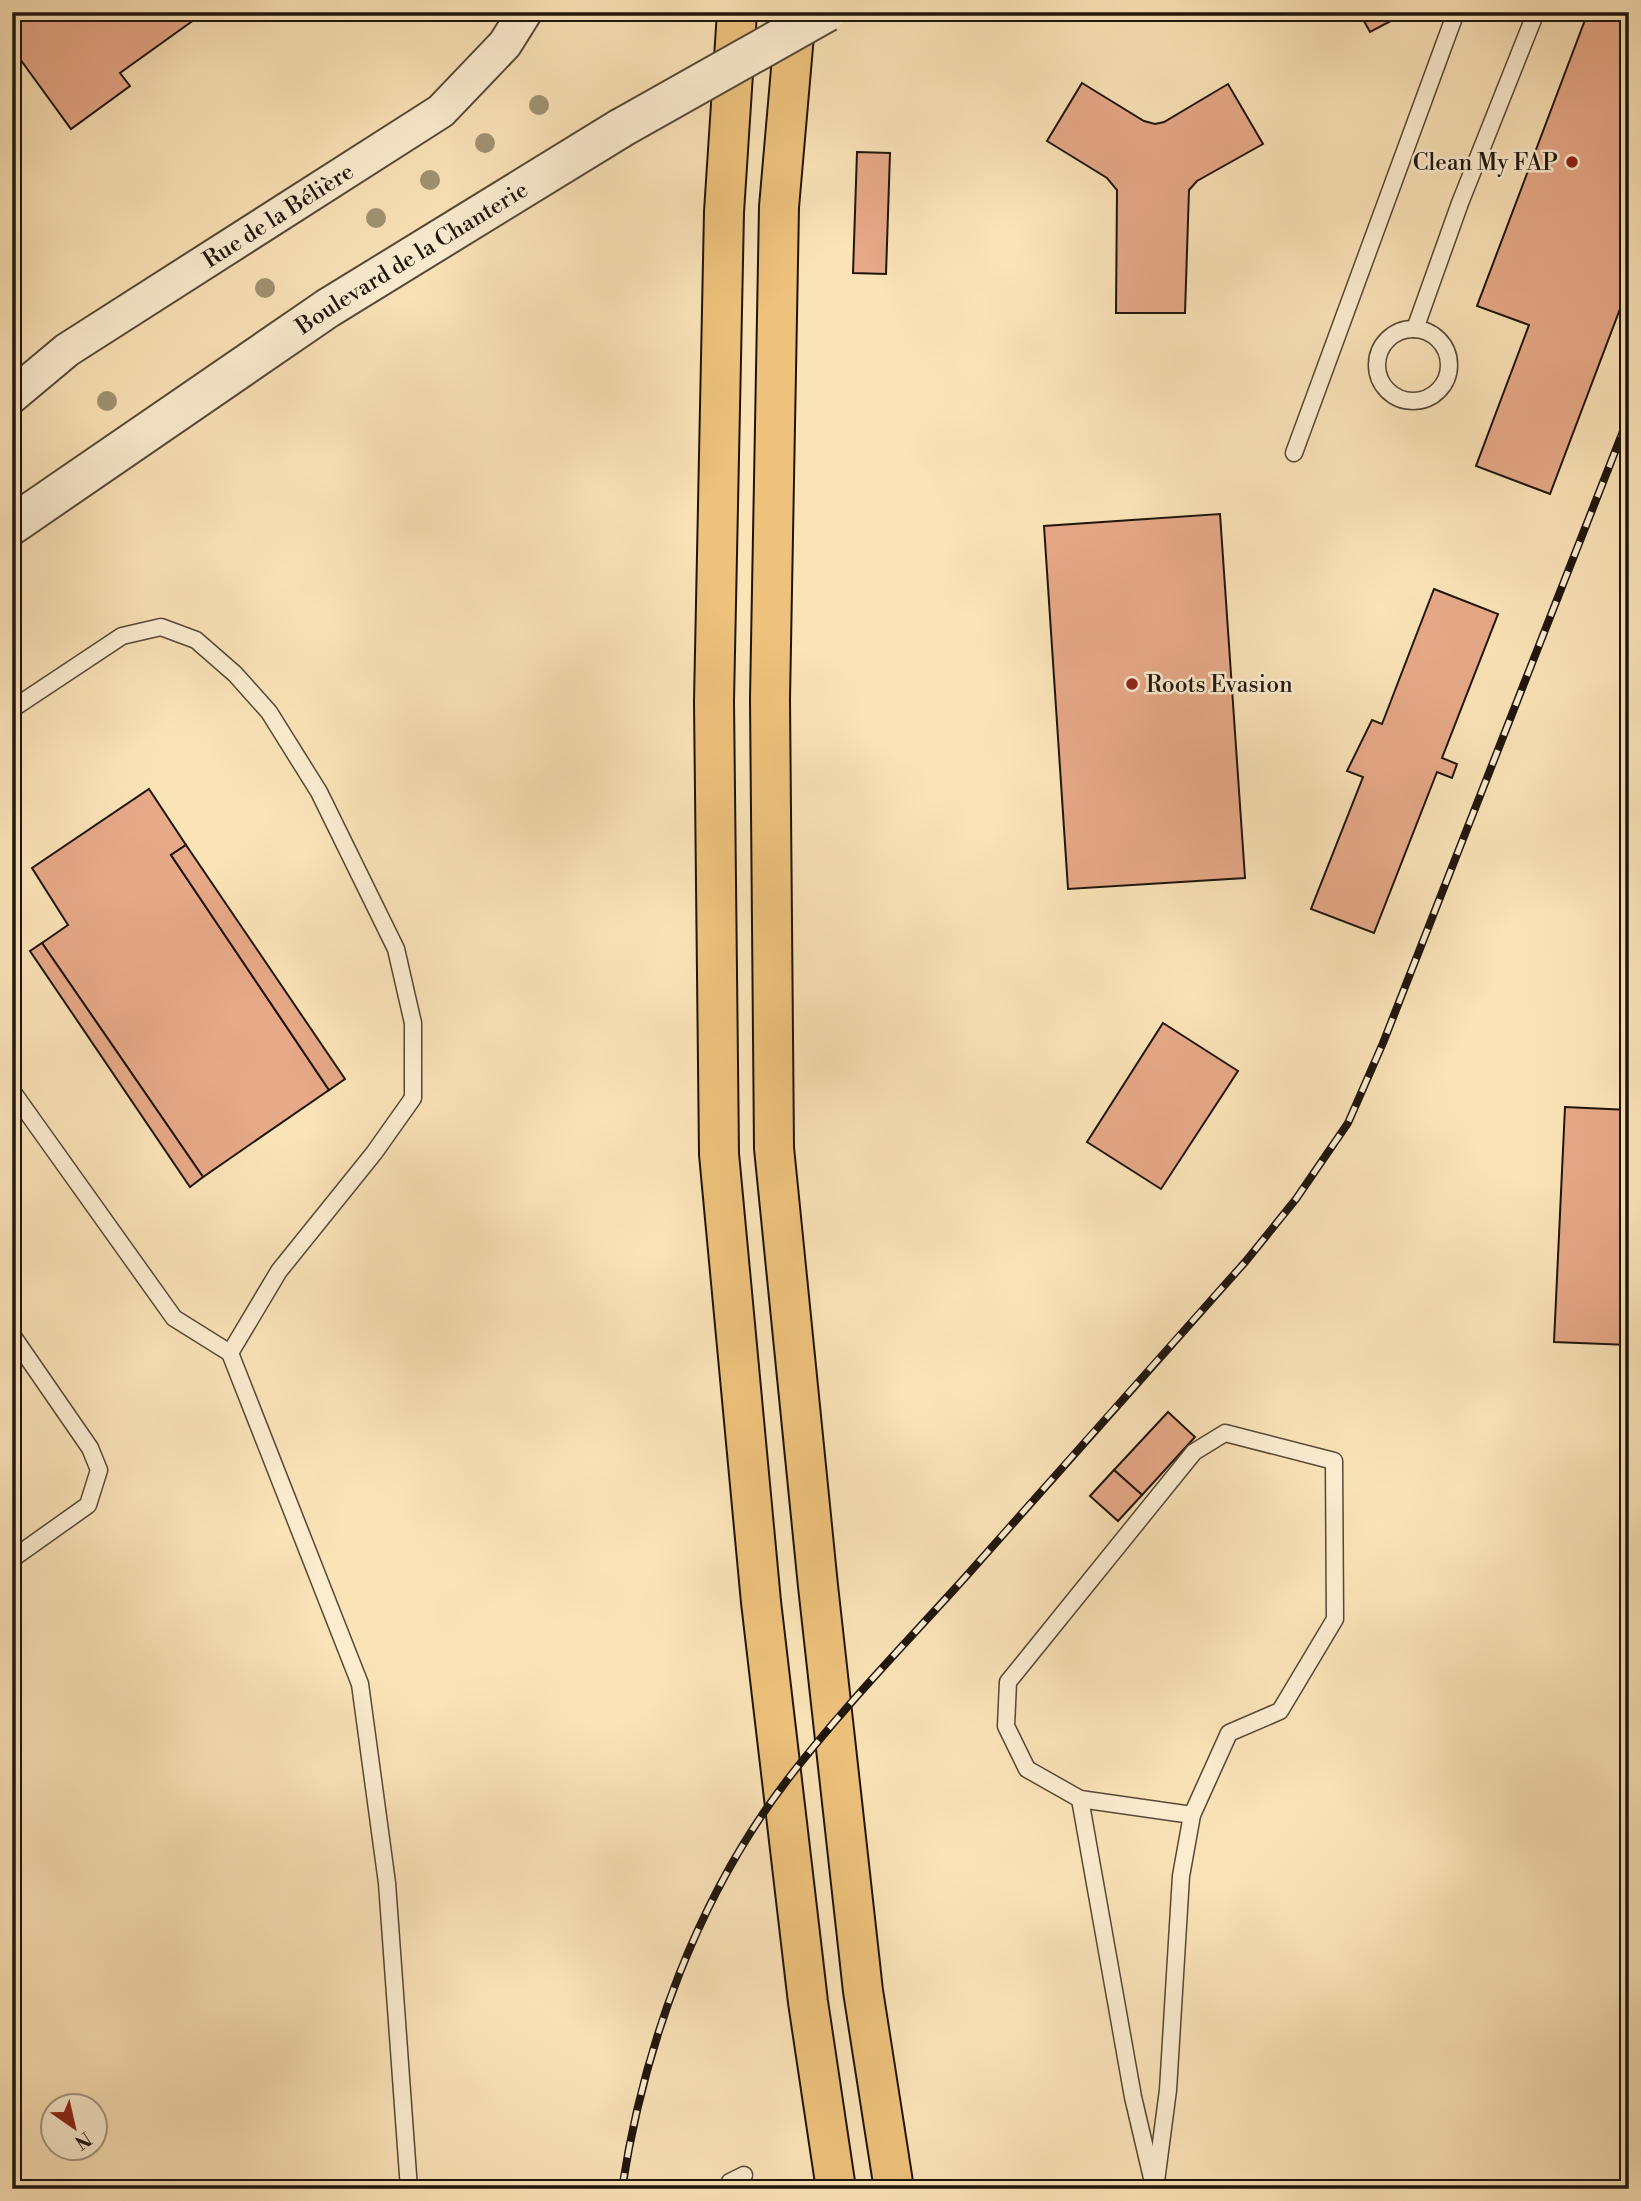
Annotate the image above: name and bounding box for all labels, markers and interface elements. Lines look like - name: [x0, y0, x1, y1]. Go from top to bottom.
- place label: Clean My FAP: [1413, 149, 1558, 177]
- marker: Clean My FAP: [1564, 154, 1580, 170]
- street label: Rue de la Bélière: [198, 158, 359, 275]
- street label: Boulevard de la Chanterie: [290, 176, 533, 341]
- place label: Roots Evasion: [1146, 671, 1293, 699]
- marker: Roots Evasion: [1124, 676, 1140, 692]
- north arrow: [38, 2092, 108, 2162]
- text: N: [70, 2126, 96, 2154]

